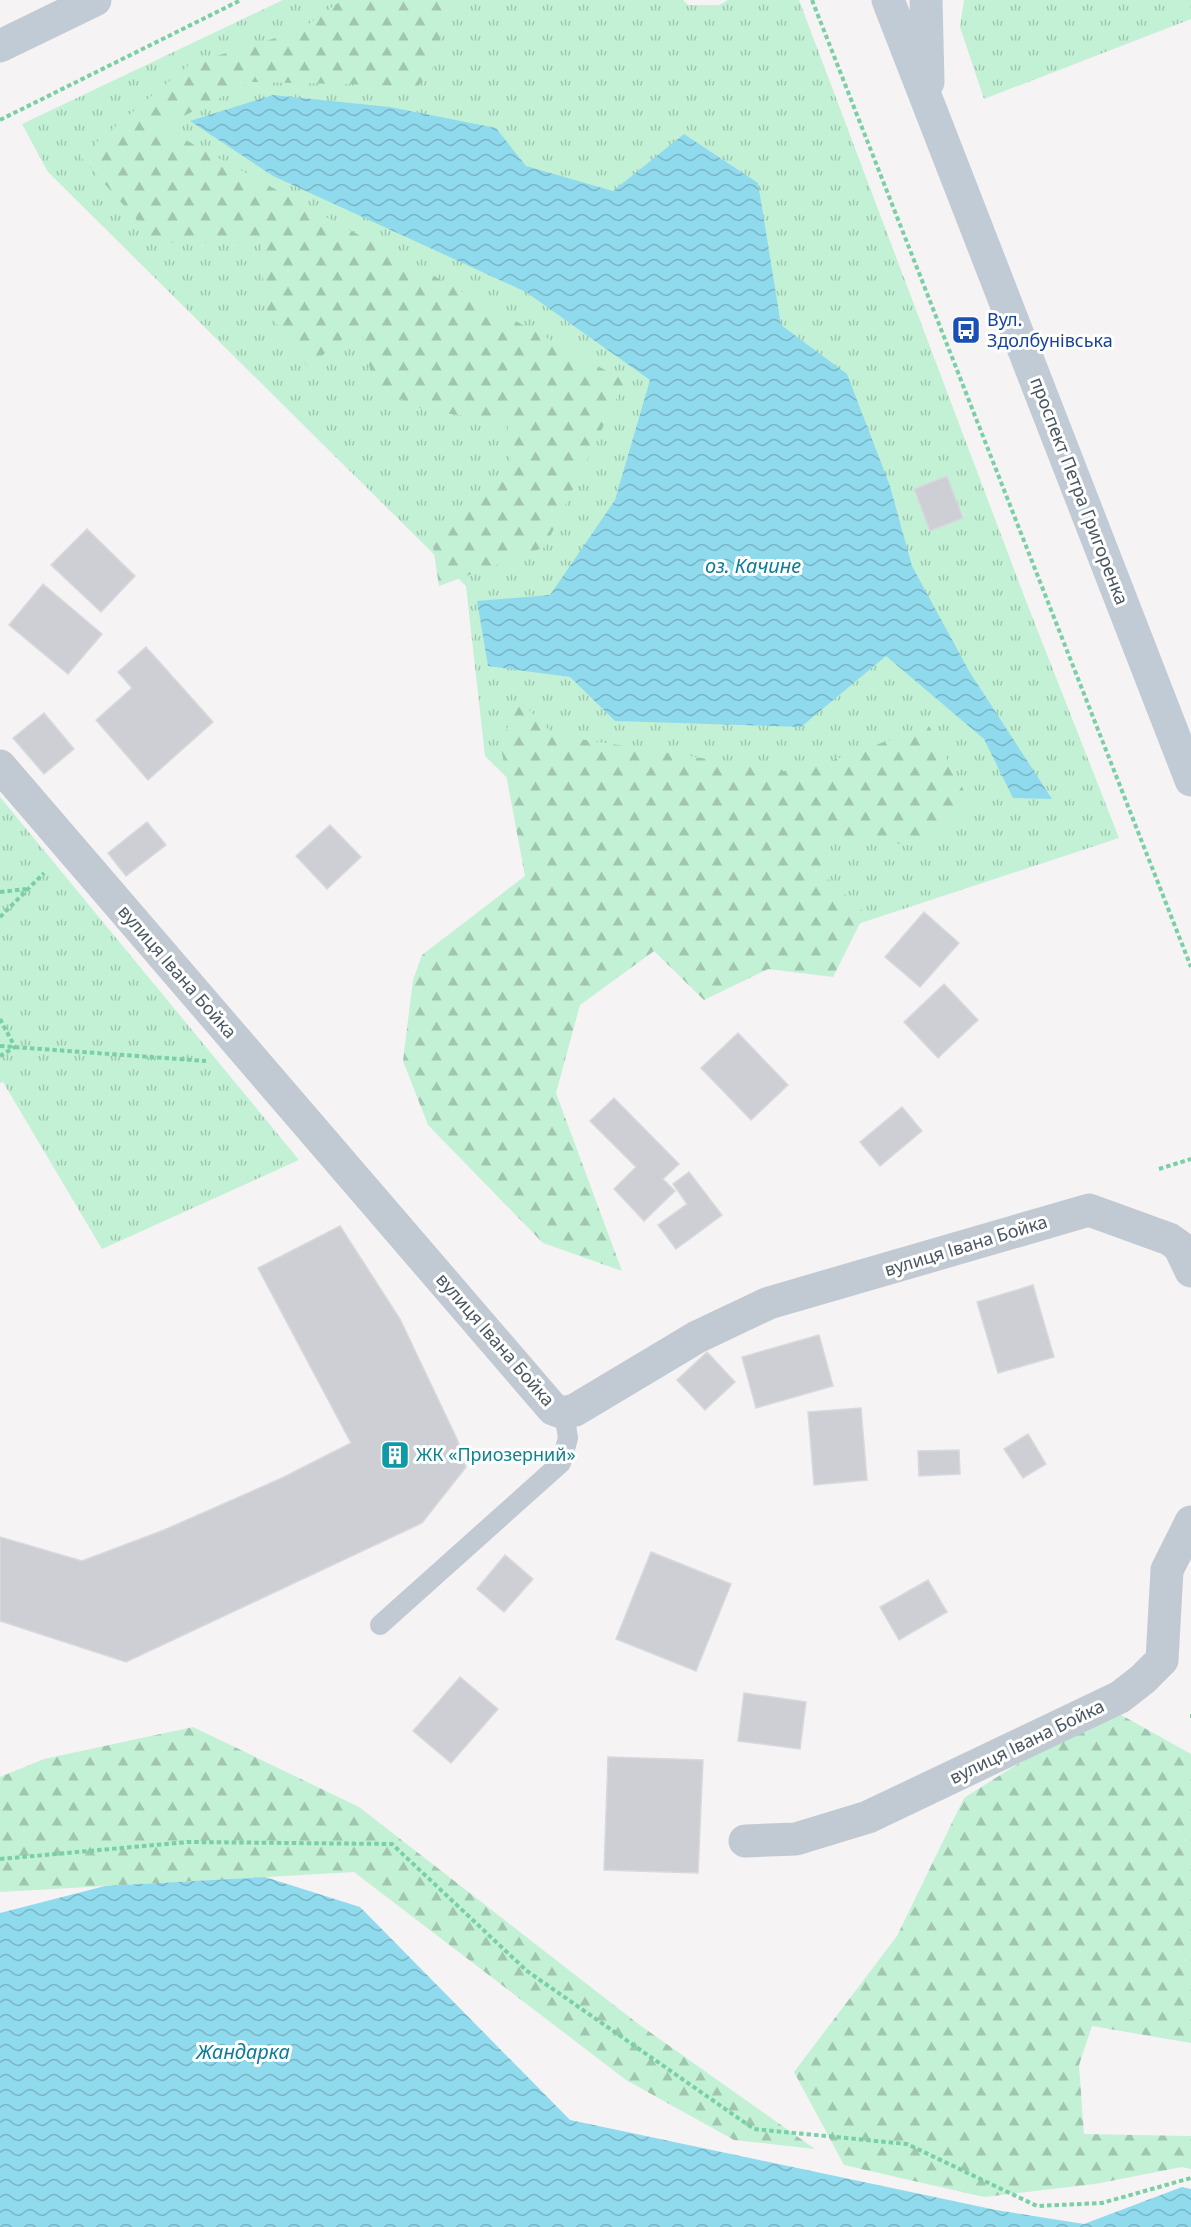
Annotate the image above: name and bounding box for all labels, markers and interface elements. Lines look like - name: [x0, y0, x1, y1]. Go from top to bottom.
- place label: Вул. Здолбунівська: [987, 307, 1113, 352]
- bus stop icon: Вул. Здолбунівська: [950, 314, 982, 346]
- street label: проспект Петра Григоренка: [1025, 373, 1135, 608]
- water label: оз. Качине: [705, 552, 801, 579]
- street label: вулиця Івана Бойка: [113, 900, 242, 1043]
- street label: вулиця Івана Бойка: [881, 1209, 1050, 1281]
- street label: вулиця Івана Бойка: [431, 1268, 560, 1411]
- building icon: ЖК «Приозерний»: [379, 1439, 411, 1471]
- place label: ЖК «Приозерний»: [416, 1442, 576, 1466]
- street label: вулиця Івана Бойка: [945, 1693, 1108, 1789]
- water label: Жандарка: [194, 2038, 290, 2065]

